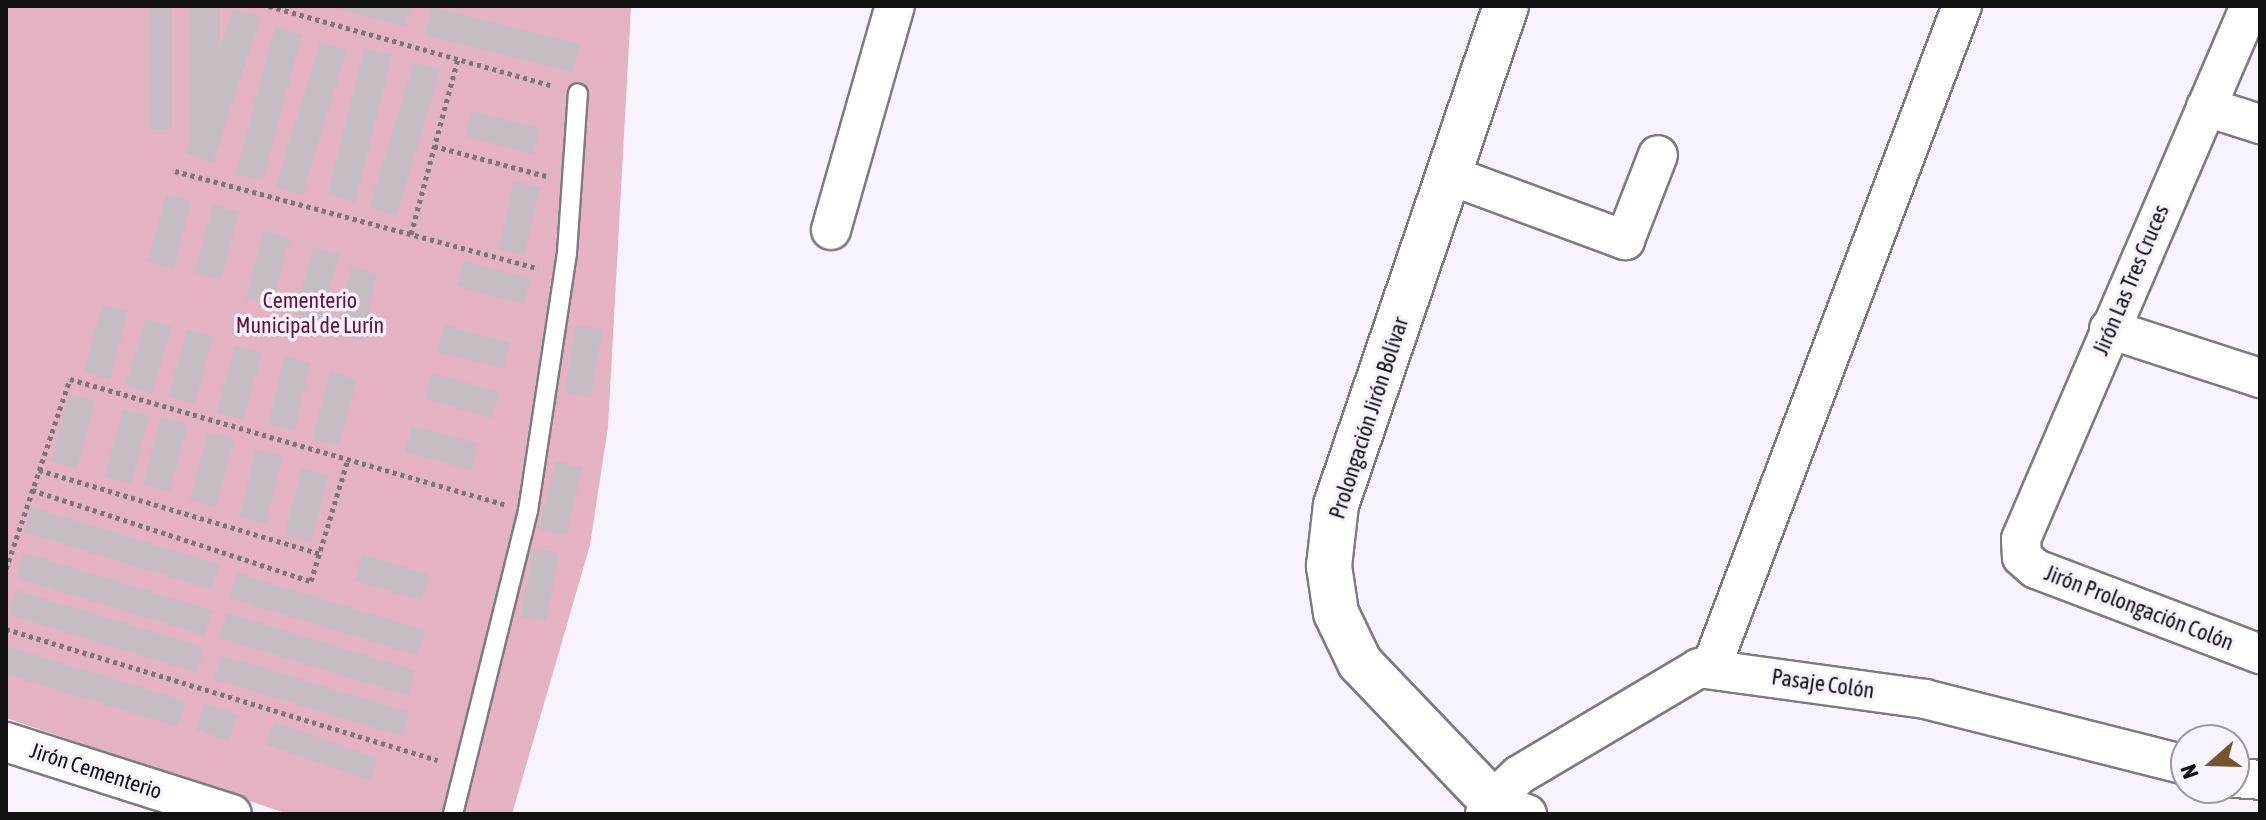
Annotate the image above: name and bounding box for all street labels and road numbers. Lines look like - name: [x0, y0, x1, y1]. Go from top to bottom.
- street label: Jirón Las Tres Cruces: [2087, 201, 2175, 359]
- street label: Prolongación Jirón Bolívar: [1324, 314, 1414, 522]
- street label: Jirón Prolongación Colón: [2041, 560, 2237, 656]
- street label: Pasaje Colón: [1770, 664, 1876, 704]
- street label: Jirón Cementerio: [27, 737, 165, 805]

